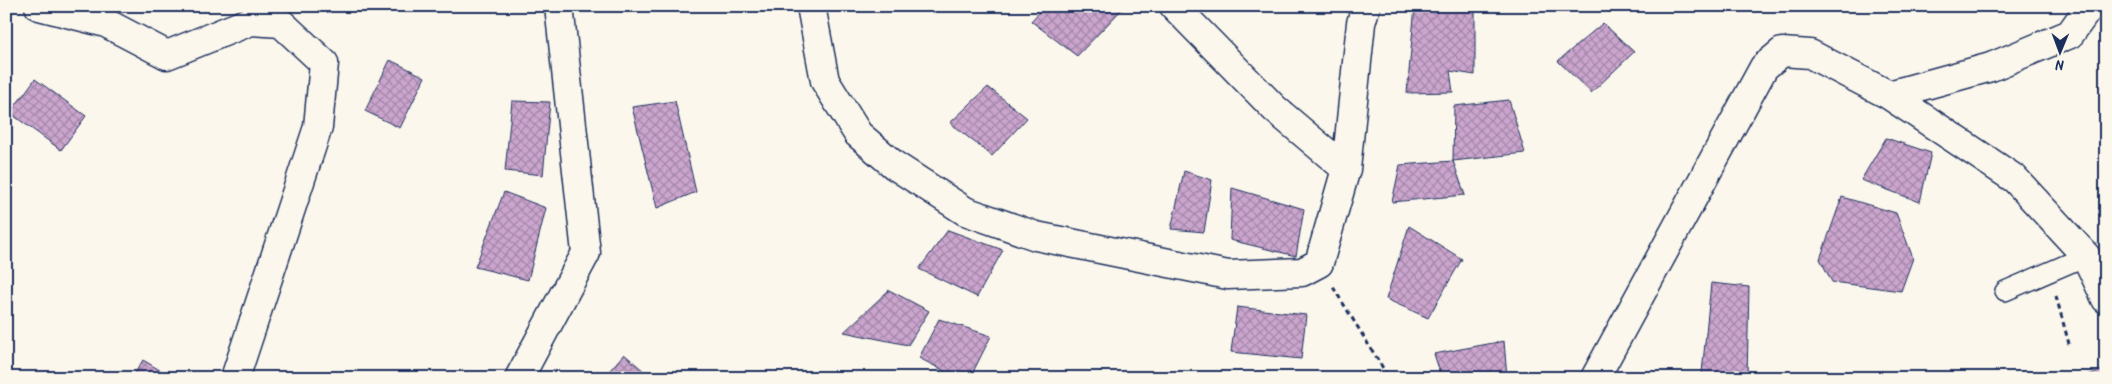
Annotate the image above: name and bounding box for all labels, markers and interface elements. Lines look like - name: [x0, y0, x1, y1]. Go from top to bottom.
- north arrow: [2034, 28, 2084, 78]
- text: N: [2055, 53, 2064, 75]

